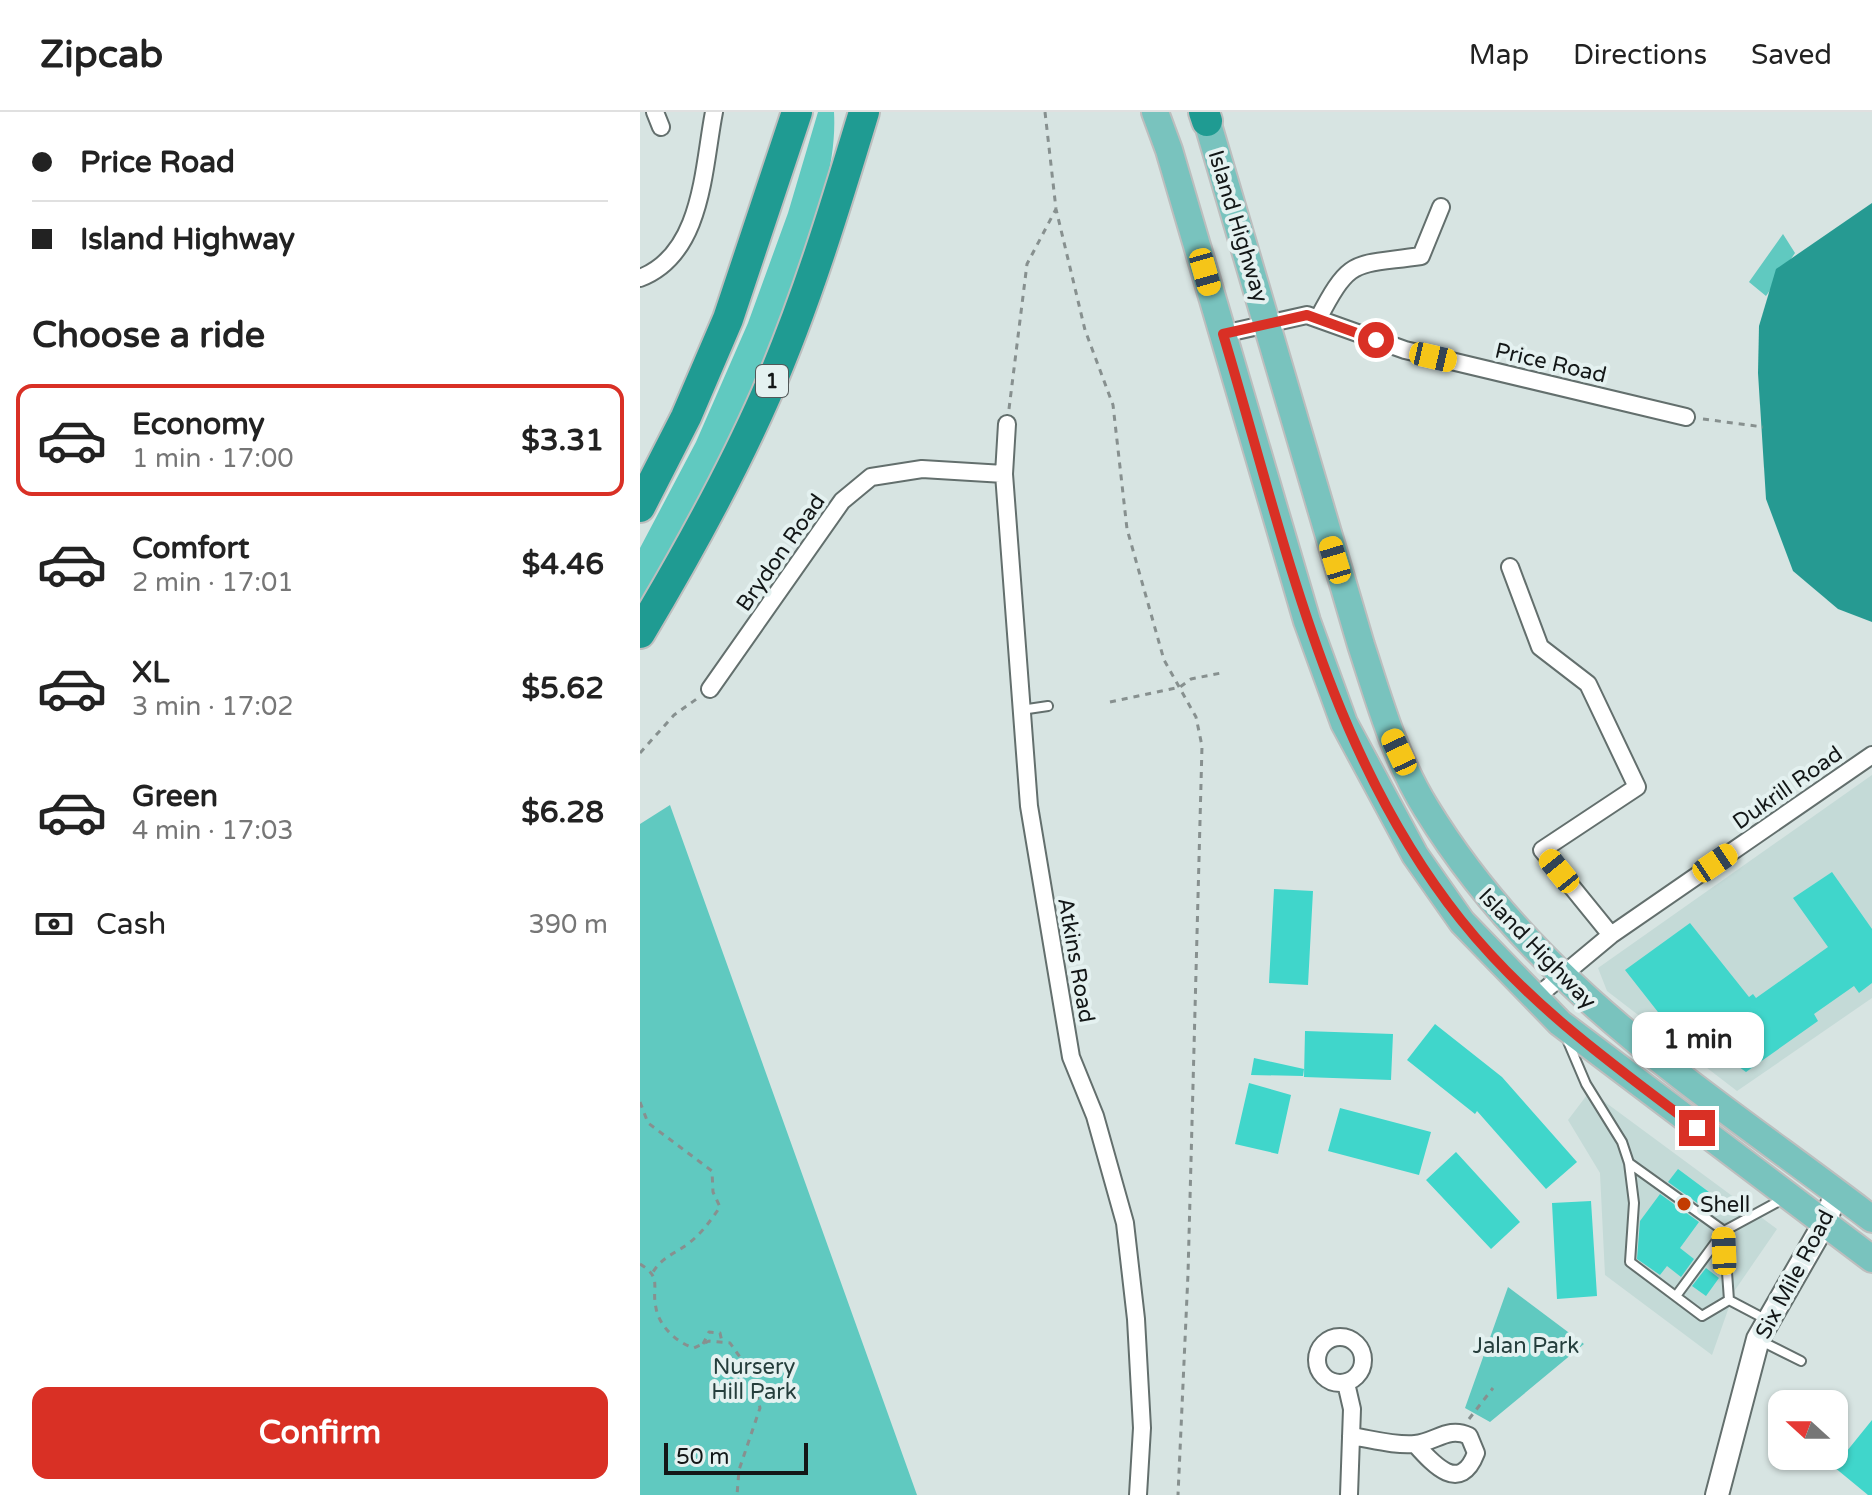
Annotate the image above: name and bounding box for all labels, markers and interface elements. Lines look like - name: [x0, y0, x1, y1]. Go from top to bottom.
- text: Zipcab: [40, 32, 163, 78]
- text: Map: [1469, 38, 1529, 72]
- text: Directions: [1573, 38, 1707, 72]
- text: Saved: [1751, 38, 1832, 72]
- text: Price Road: [80, 144, 235, 181]
- street label: Island Highway: [1203, 147, 1274, 306]
- text: Island Highway: [80, 221, 295, 258]
- car: [1187, 246, 1223, 298]
- text: Choose a ride: [32, 314, 265, 357]
- route start: [1358, 322, 1394, 358]
- street label: Price Road: [1493, 338, 1609, 388]
- car: [1407, 340, 1459, 374]
- road number: 1: [756, 365, 788, 397]
- icon: car: [36, 404, 108, 476]
- text: Economy: [132, 406, 265, 443]
- text: $3.31: [521, 422, 604, 459]
- text: 1 min · 17:00: [132, 443, 294, 474]
- street label: Brydon Road: [731, 489, 831, 616]
- icon: car: [36, 528, 108, 600]
- text: Comfort: [132, 530, 250, 567]
- car: [1317, 534, 1353, 586]
- text: $4.46: [522, 546, 604, 583]
- text: 2 min · 17:01: [132, 567, 294, 598]
- icon: car: [36, 652, 108, 724]
- text: XL: [132, 654, 169, 691]
- text: $5.62: [522, 670, 604, 707]
- text: 3 min · 17:02: [132, 691, 294, 722]
- car: [1378, 725, 1420, 779]
- street label: Dukrill Road: [1728, 741, 1847, 835]
- icon: car: [36, 776, 108, 848]
- text: Green: [132, 778, 218, 815]
- text: $6.28: [521, 794, 604, 831]
- text: 4 min · 17:03: [132, 815, 294, 846]
- car: [1688, 840, 1742, 886]
- car: [1535, 845, 1583, 897]
- street label: Island Highway: [1473, 883, 1602, 1015]
- street label: Atkins Road: [1052, 896, 1100, 1025]
- icon: cash: [32, 902, 76, 946]
- text: Cash: [96, 906, 166, 943]
- text: 390 m: [528, 909, 608, 940]
- callout: 1 min: [1631, 1012, 1763, 1068]
- text: 1 min: [1663, 1024, 1733, 1055]
- route end: [1679, 1110, 1715, 1146]
- place label: Shell: [1700, 1192, 1750, 1218]
- marker: Shell: [1675, 1195, 1693, 1213]
- street label: Six Mile Road: [1750, 1206, 1840, 1343]
- car: [1711, 1227, 1737, 1275]
- park label: Jalan Park: [1473, 1333, 1579, 1359]
- park label: Nursery Hill Park: [711, 1354, 797, 1405]
- button: Confirm: [32, 1387, 608, 1479]
- north arrow: [1768, 1390, 1848, 1470]
- map controls: [1768, 1390, 1848, 1470]
- scale bar: [664, 1439, 808, 1475]
- text: 50 m: [676, 1444, 730, 1470]

